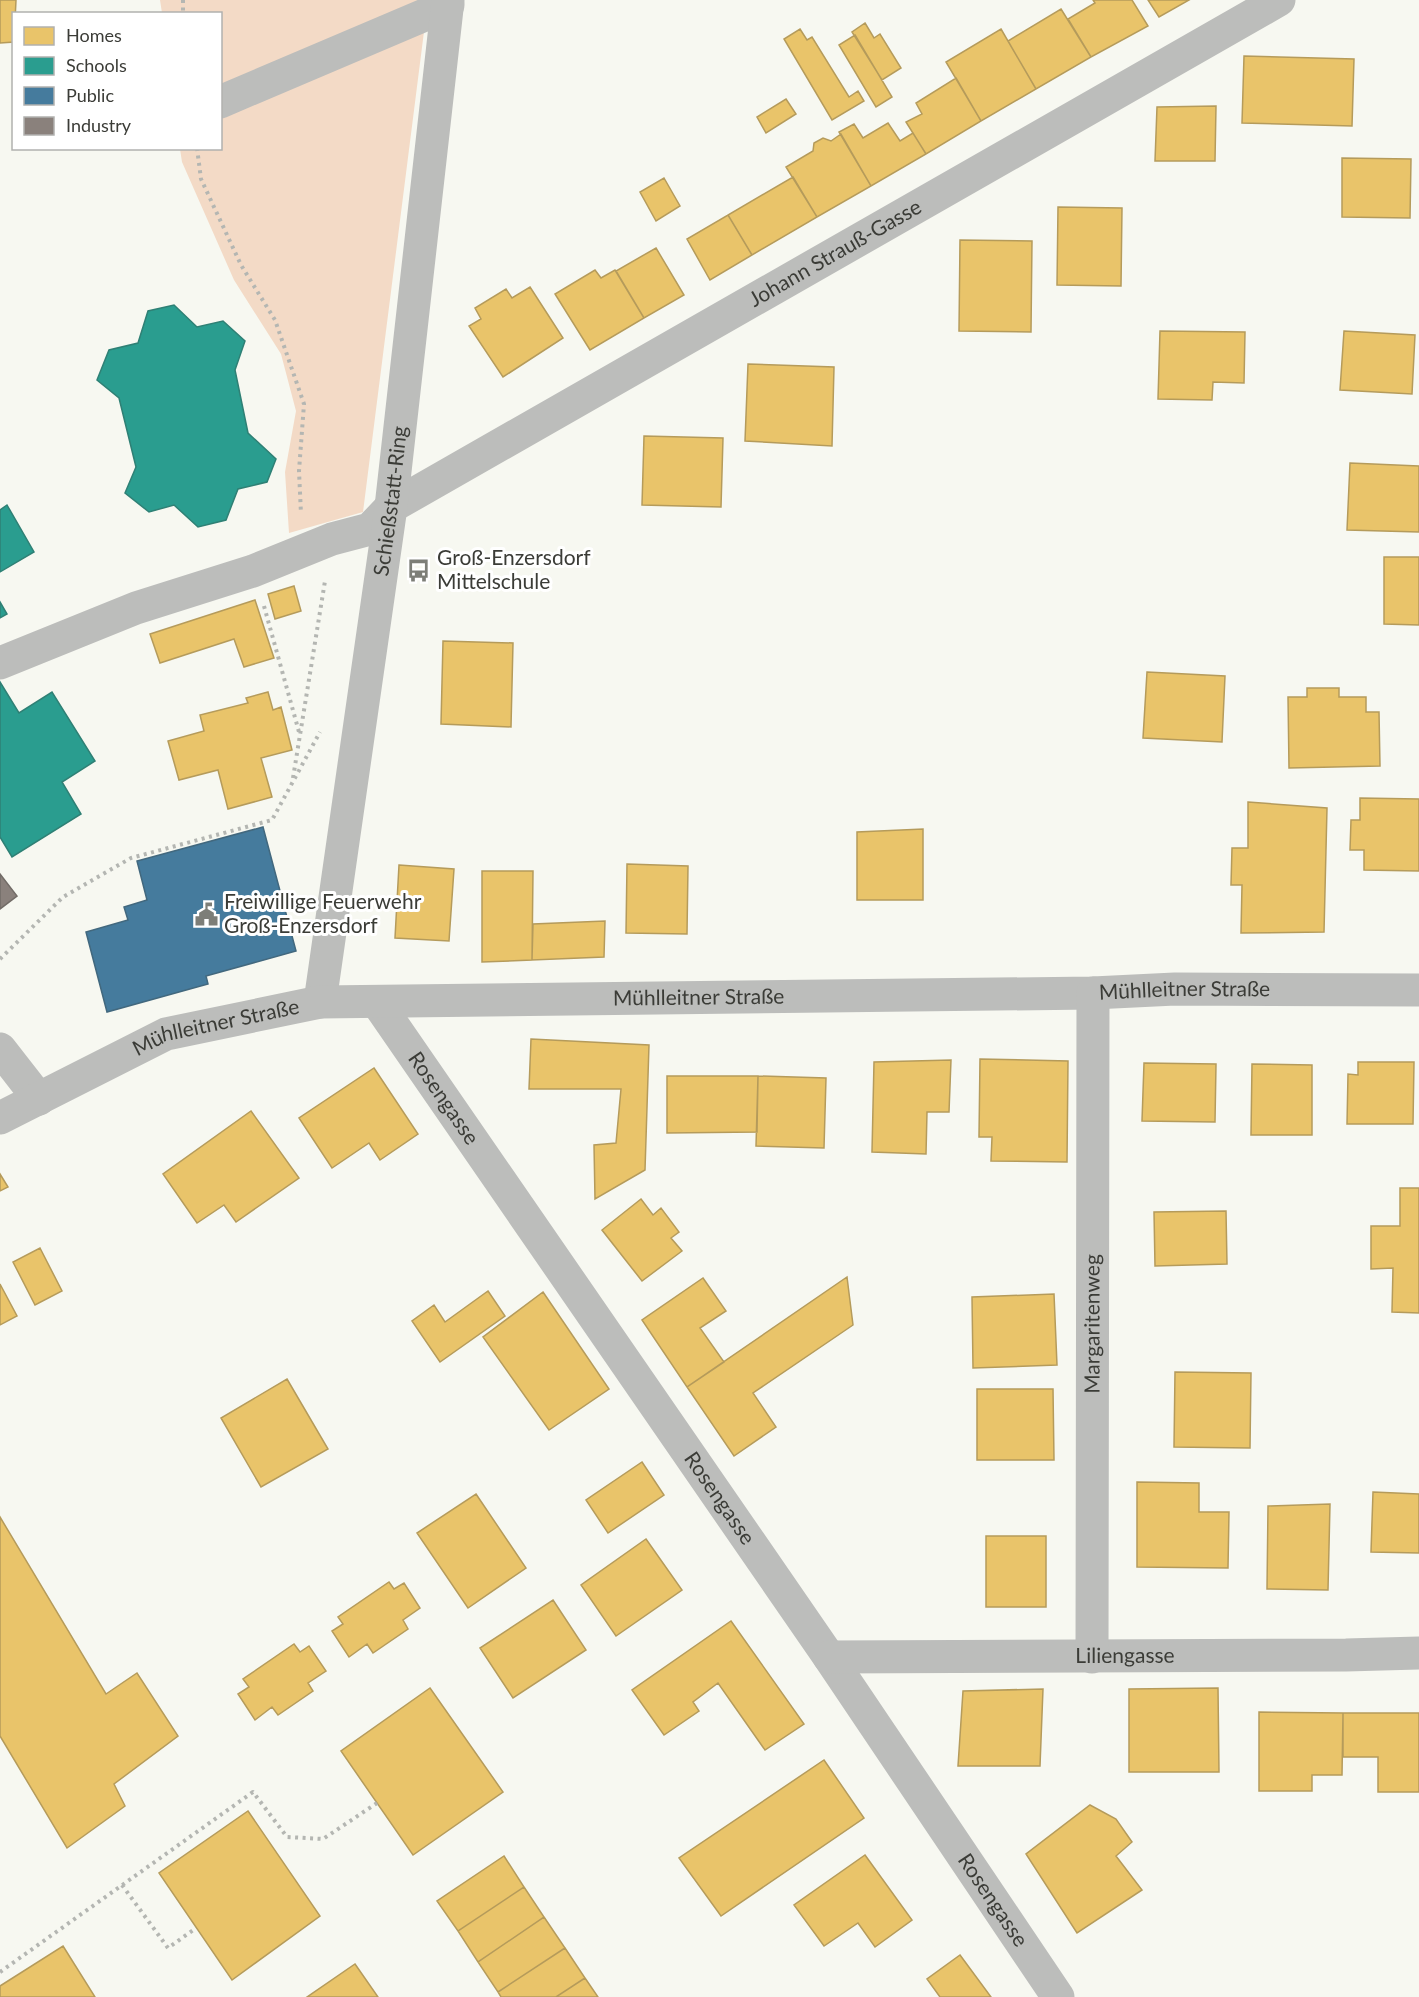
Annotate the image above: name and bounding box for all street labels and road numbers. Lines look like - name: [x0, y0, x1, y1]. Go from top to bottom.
- street label: Johann Strauß-Gasse: [744, 193, 925, 311]
- street label: Schießstatt-Ring: [367, 424, 411, 578]
- street label: Mühlleitner Straße: [1098, 975, 1270, 1004]
- street label: Mühlleitner Straße: [613, 983, 784, 1010]
- street label: Mühlleitner Straße: [128, 993, 301, 1060]
- street label: Rosengasse: [404, 1046, 485, 1149]
- street label: Margaritenweg: [1078, 1254, 1104, 1394]
- street label: Rosengasse: [680, 1446, 761, 1549]
- street label: Liliengasse: [1075, 1642, 1175, 1667]
- street label: Rosengasse: [954, 1848, 1034, 1951]

